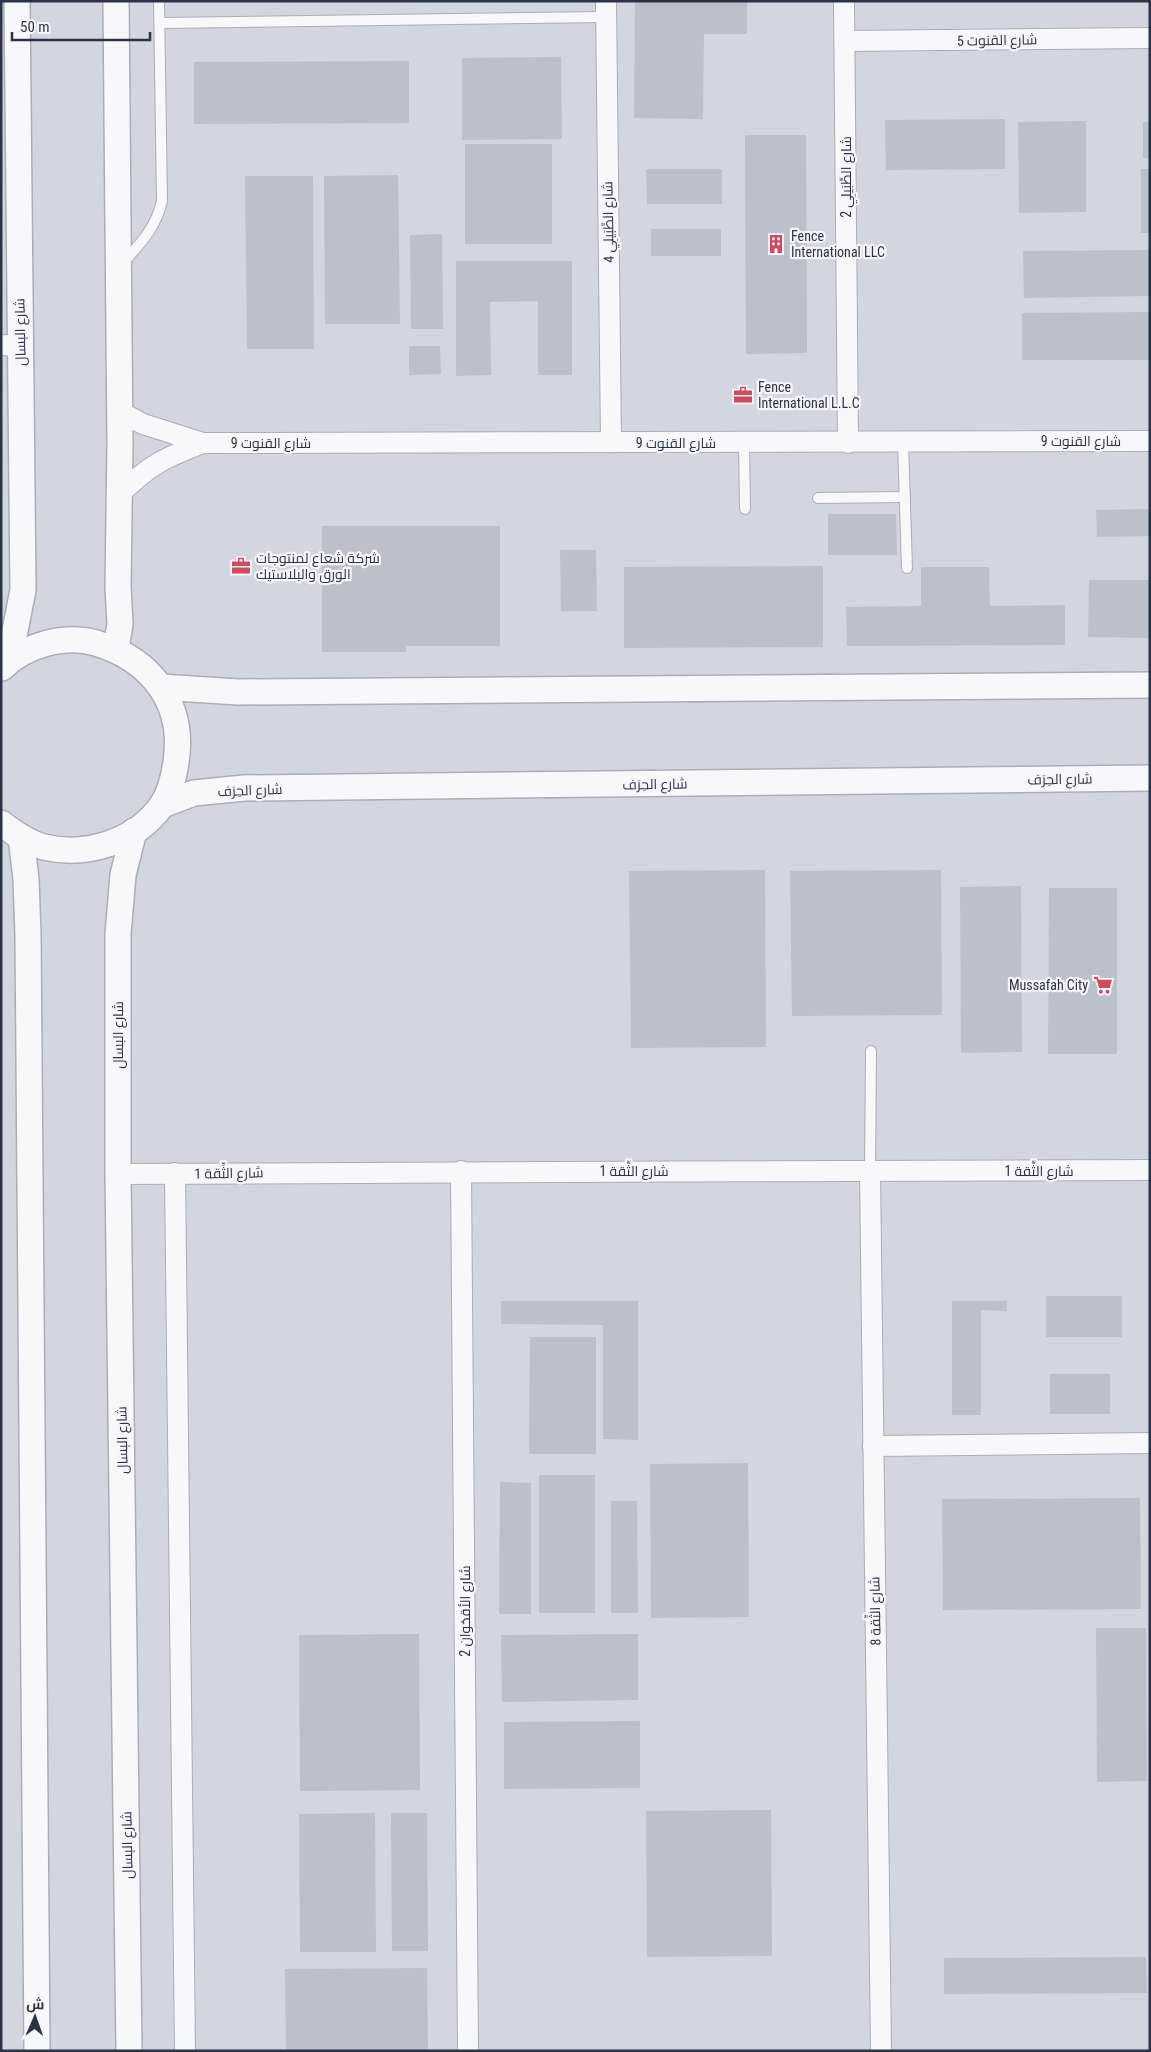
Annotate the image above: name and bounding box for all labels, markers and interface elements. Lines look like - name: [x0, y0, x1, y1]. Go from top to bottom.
- scale bar: [12, 10, 150, 42]
- text: 50 m: [20, 18, 50, 36]
- street label: شارع القنوت 5: [957, 31, 1037, 50]
- street label: شارع الطِّبَيلِي 2: [838, 136, 858, 218]
- street label: شارع الطِّبَيلِي 4: [599, 181, 621, 263]
- place label: Fence International LLC: [791, 228, 885, 260]
- building icon: Fence International LLC: [765, 233, 787, 255]
- street label: شارع البسال: [11, 298, 30, 366]
- place label: Fence International L.L.C: [758, 379, 860, 411]
- office icon: Fence International L.L.C: [732, 384, 754, 406]
- street label: شارع القنوت 9: [1041, 433, 1121, 450]
- street label: شارع القنوت 9: [231, 435, 311, 452]
- street label: شارع القنوت 9: [636, 435, 716, 452]
- place label: شركة شعاع لمنتوجات الورق والبلاستيك: [256, 550, 380, 583]
- office icon: شركة شعاع لمنتوجات الورق والبلاستيك: [230, 555, 252, 577]
- street label: شارع الحِرَف: [1027, 770, 1093, 789]
- street label: شارع الحِرَف: [622, 775, 688, 794]
- street label: شارع الحِرَف: [217, 781, 283, 800]
- supermarket icon: Mussafah City: [1092, 974, 1114, 996]
- place label: Mussafah City: [1009, 977, 1088, 993]
- street label: شارع البسال: [110, 1001, 127, 1069]
- street label: شارع الثِّقة 1: [599, 1160, 669, 1180]
- street label: شارع الثِّقة 1: [1004, 1160, 1074, 1180]
- street label: شارع الثِّقة 1: [194, 1161, 264, 1183]
- street label: شارع البسال: [113, 1406, 132, 1474]
- street label: شارع الأقحُوان 2: [457, 1565, 474, 1657]
- street label: شارع الثِّقة 8: [863, 1576, 885, 1646]
- street label: شارع البسال: [118, 1811, 137, 1879]
- north arrow: [10, 1992, 60, 2042]
- text: ش: [26, 1996, 45, 2013]

